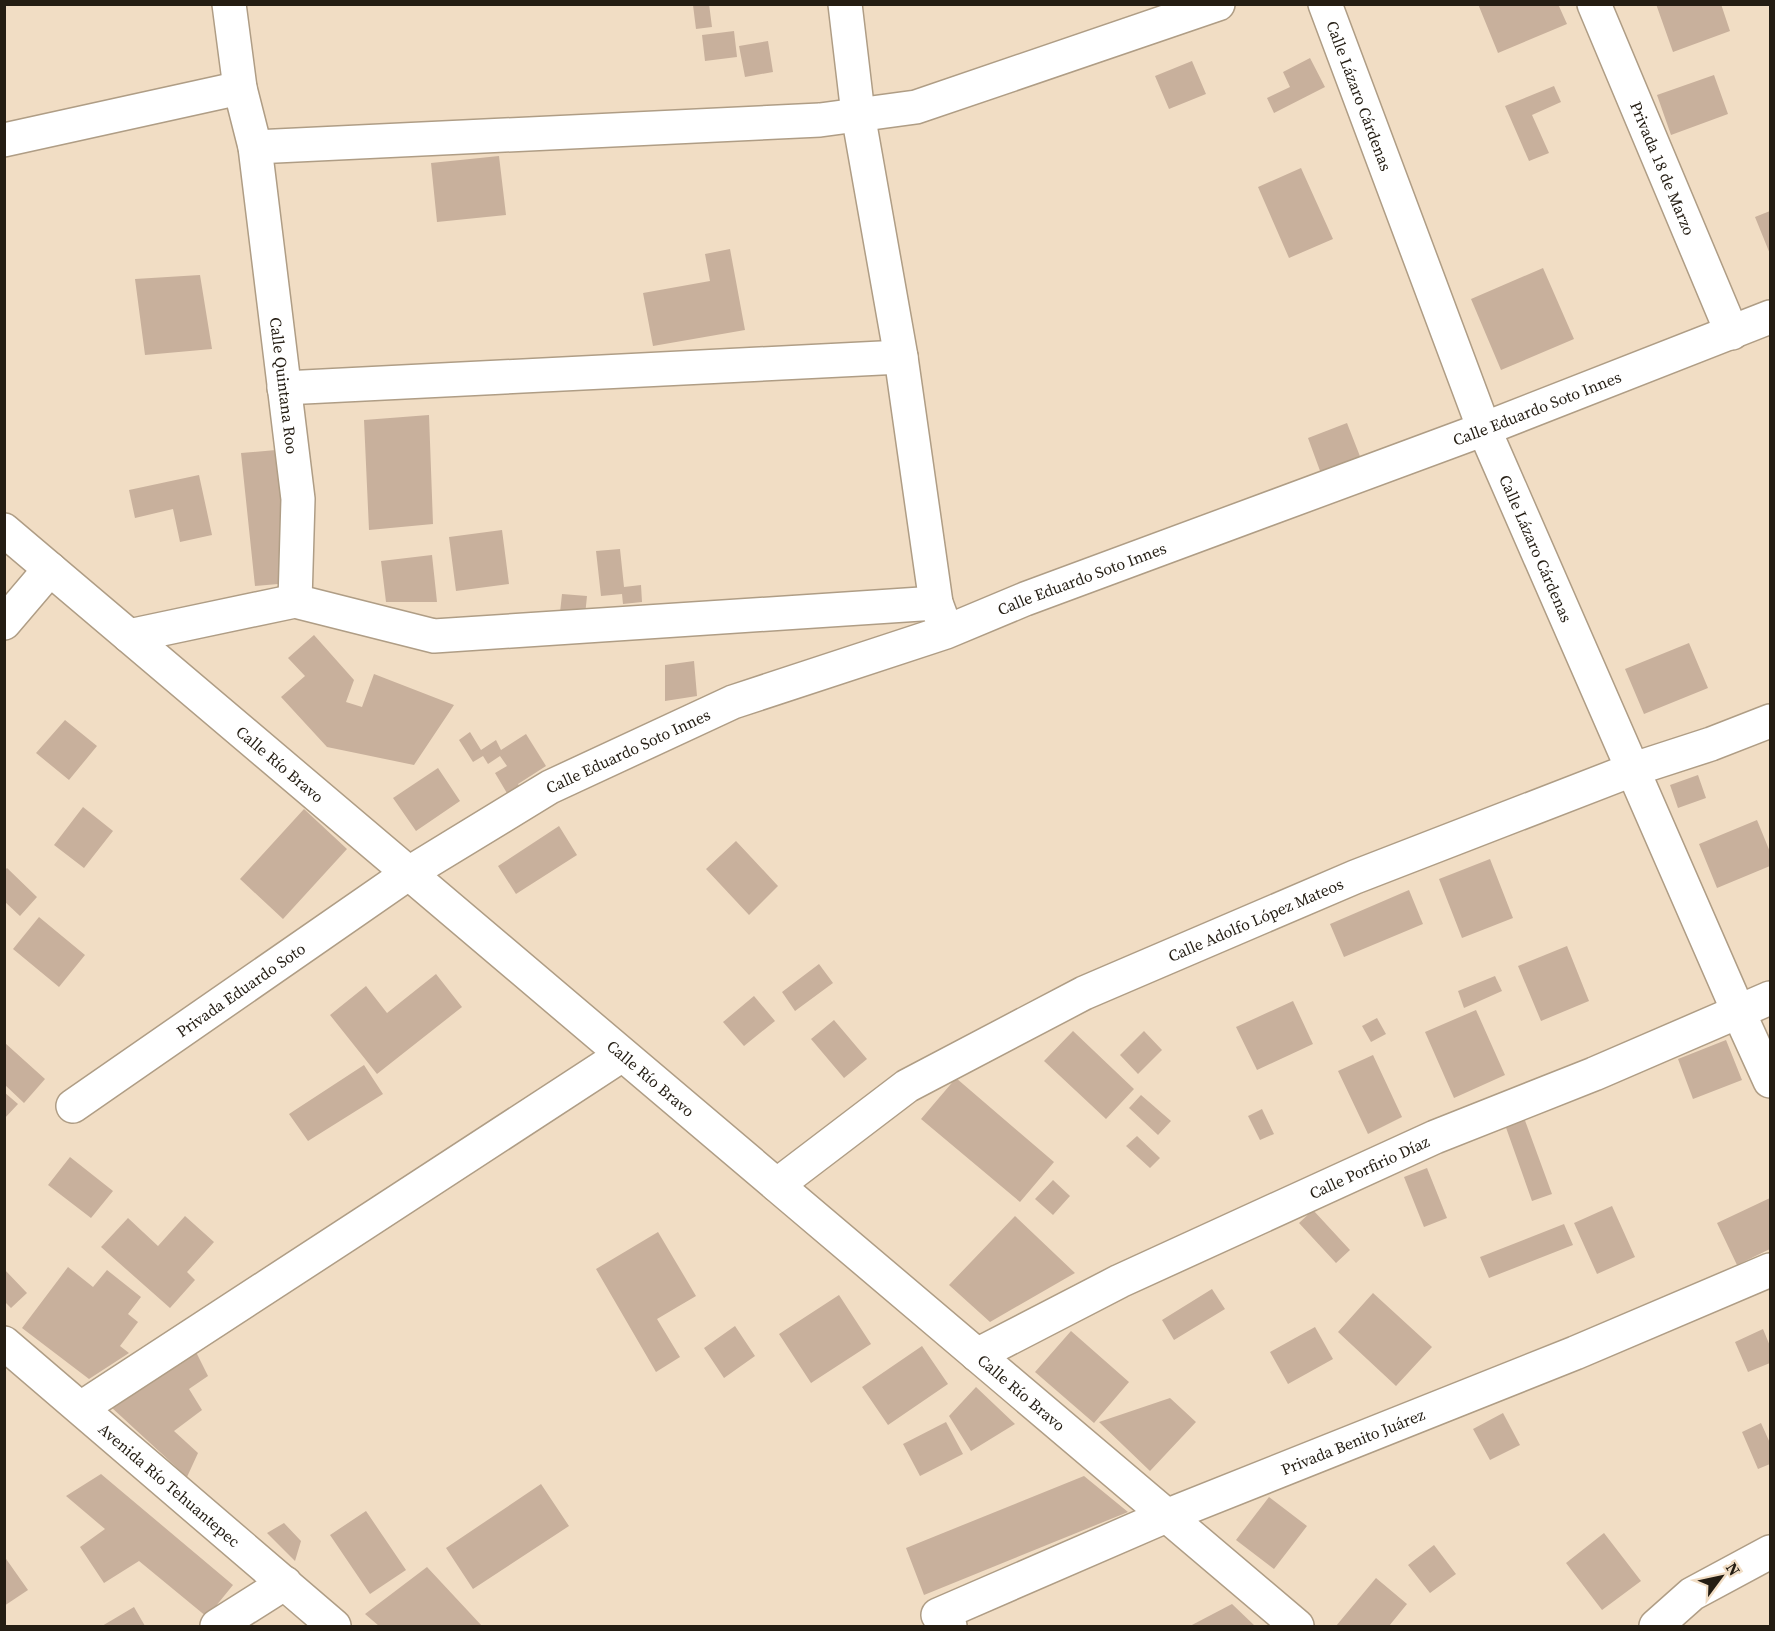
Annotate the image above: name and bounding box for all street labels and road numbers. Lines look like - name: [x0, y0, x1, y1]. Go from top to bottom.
- street label: Calle Lázaro Cárdenas: [1321, 18, 1397, 174]
- street label: Privada 18 de Marzo: [1625, 98, 1701, 239]
- street label: Calle Quintana Roo: [265, 316, 303, 455]
- street label: Calle Eduardo Soto Innes: [1450, 365, 1624, 451]
- street label: Calle Lázaro Cárdenas: [1494, 471, 1578, 626]
- street label: Calle Eduardo Soto Innes: [994, 537, 1169, 620]
- street label: Calle Eduardo Soto Innes: [542, 703, 714, 798]
- street label: Calle Río Bravo: [232, 721, 329, 808]
- street label: Calle Adolfo López Mateos: [1165, 872, 1347, 967]
- street label: Privada Eduardo Soto: [172, 937, 310, 1042]
- street label: Calle Río Bravo: [602, 1035, 700, 1122]
- street label: Calle Porfirio Díaz: [1306, 1130, 1433, 1204]
- street label: Calle Río Bravo: [973, 1349, 1070, 1436]
- street label: Privada Benito Juárez: [1278, 1403, 1428, 1480]
- street label: Avenida Río Tehuantepec: [94, 1418, 245, 1552]

